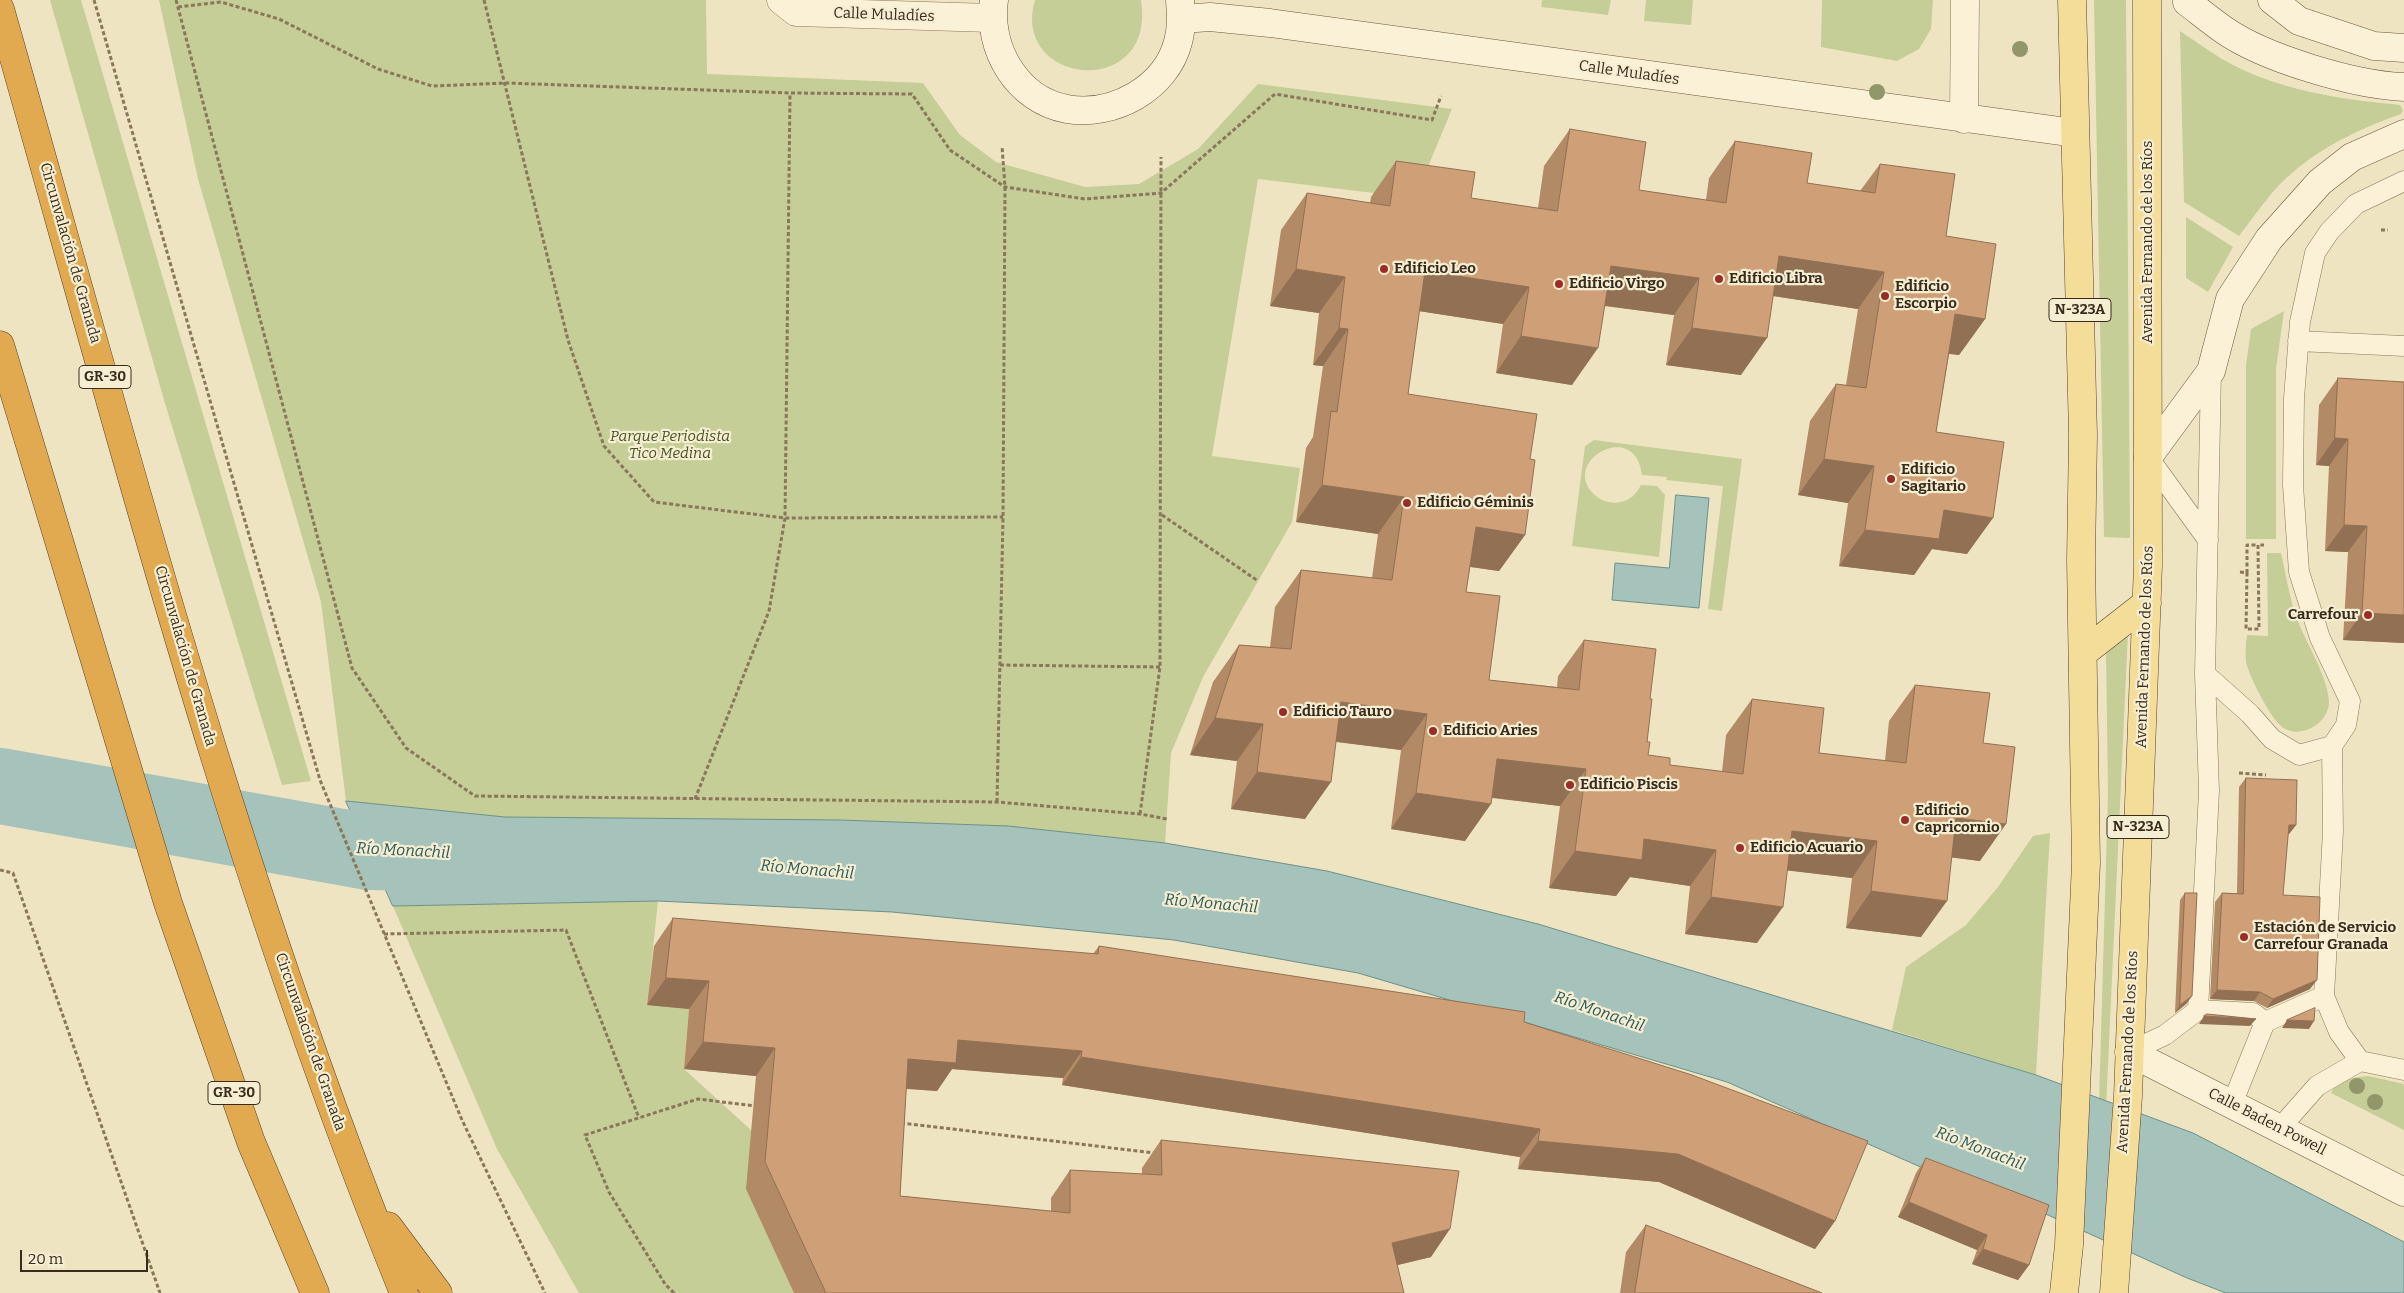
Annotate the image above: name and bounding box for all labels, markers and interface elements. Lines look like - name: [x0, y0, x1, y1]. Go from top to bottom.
- street label: Calle Muladíes: [833, 4, 935, 26]
- street label: Calle Muladíes: [1578, 57, 1680, 89]
- street label: Avenida Fernando de los Ríos: [2139, 141, 2157, 343]
- street label: Circunvalación de Granada: [36, 161, 104, 345]
- place label: Edificio Leo: [1394, 260, 1476, 278]
- marker: Edificio Leo: [1378, 263, 1390, 275]
- place label: Edificio Libra: [1729, 270, 1823, 288]
- marker: Edificio Libra: [1713, 273, 1725, 285]
- place label: Edificio Virgo: [1569, 275, 1665, 293]
- marker: Edificio Virgo: [1553, 278, 1565, 290]
- place label: Edificio Escorpio: [1895, 278, 1957, 313]
- marker: Edificio Escorpio: [1879, 290, 1891, 302]
- road number: N-323A: [2049, 298, 2111, 322]
- road number: GR-30: [79, 366, 131, 388]
- park label: Parque Periodista Tico Medina: [610, 428, 730, 463]
- place label: Edificio Sagitario: [1901, 461, 1966, 496]
- marker: Edificio Sagitario: [1885, 473, 1897, 485]
- place label: Edificio Géminis: [1417, 494, 1534, 512]
- marker: Edificio Géminis: [1401, 497, 1413, 509]
- street label: Avenida Fernando de los Ríos: [2132, 545, 2158, 749]
- street label: Circunvalación de Granada: [151, 564, 219, 748]
- place label: Carrefour: [2288, 606, 2358, 624]
- marker: Carrefour: [2362, 609, 2374, 621]
- place label: Edificio Tauro: [1293, 703, 1392, 721]
- marker: Edificio Tauro: [1277, 706, 1289, 718]
- place label: Edificio Aries: [1443, 722, 1538, 740]
- marker: Edificio Aries: [1427, 725, 1439, 737]
- place label: Edificio Piscis: [1580, 776, 1678, 794]
- marker: Edificio Piscis: [1564, 779, 1576, 791]
- place label: Edificio Capricornio: [1915, 802, 2000, 837]
- marker: Edificio Capricornio: [1899, 814, 1911, 826]
- road number: N-323A: [2107, 816, 2169, 839]
- water label: Río Monachil: [356, 839, 450, 863]
- place label: Edificio Acuario: [1750, 839, 1863, 857]
- marker: Edificio Acuario: [1734, 842, 1746, 854]
- water label: Río Monachil: [759, 856, 855, 884]
- water label: Río Monachil: [1163, 890, 1259, 918]
- place label: Estación de Servicio Carrefour Granada: [2254, 919, 2396, 954]
- marker: Estación de Servicio Carrefour Granada: [2238, 931, 2250, 943]
- street label: Avenida Fernando de los Ríos: [2114, 950, 2142, 1154]
- street label: Circunvalación de Granada: [271, 951, 349, 1133]
- water label: Río Monachil: [1552, 988, 1646, 1036]
- road number: GR-30: [208, 1082, 260, 1104]
- street label: Calle Baden Powell: [2205, 1084, 2329, 1160]
- water label: Río Monachil: [1933, 1123, 2027, 1175]
- scale bar: [22, 1240, 150, 1272]
- text: 20 m: [28, 1250, 63, 1268]

